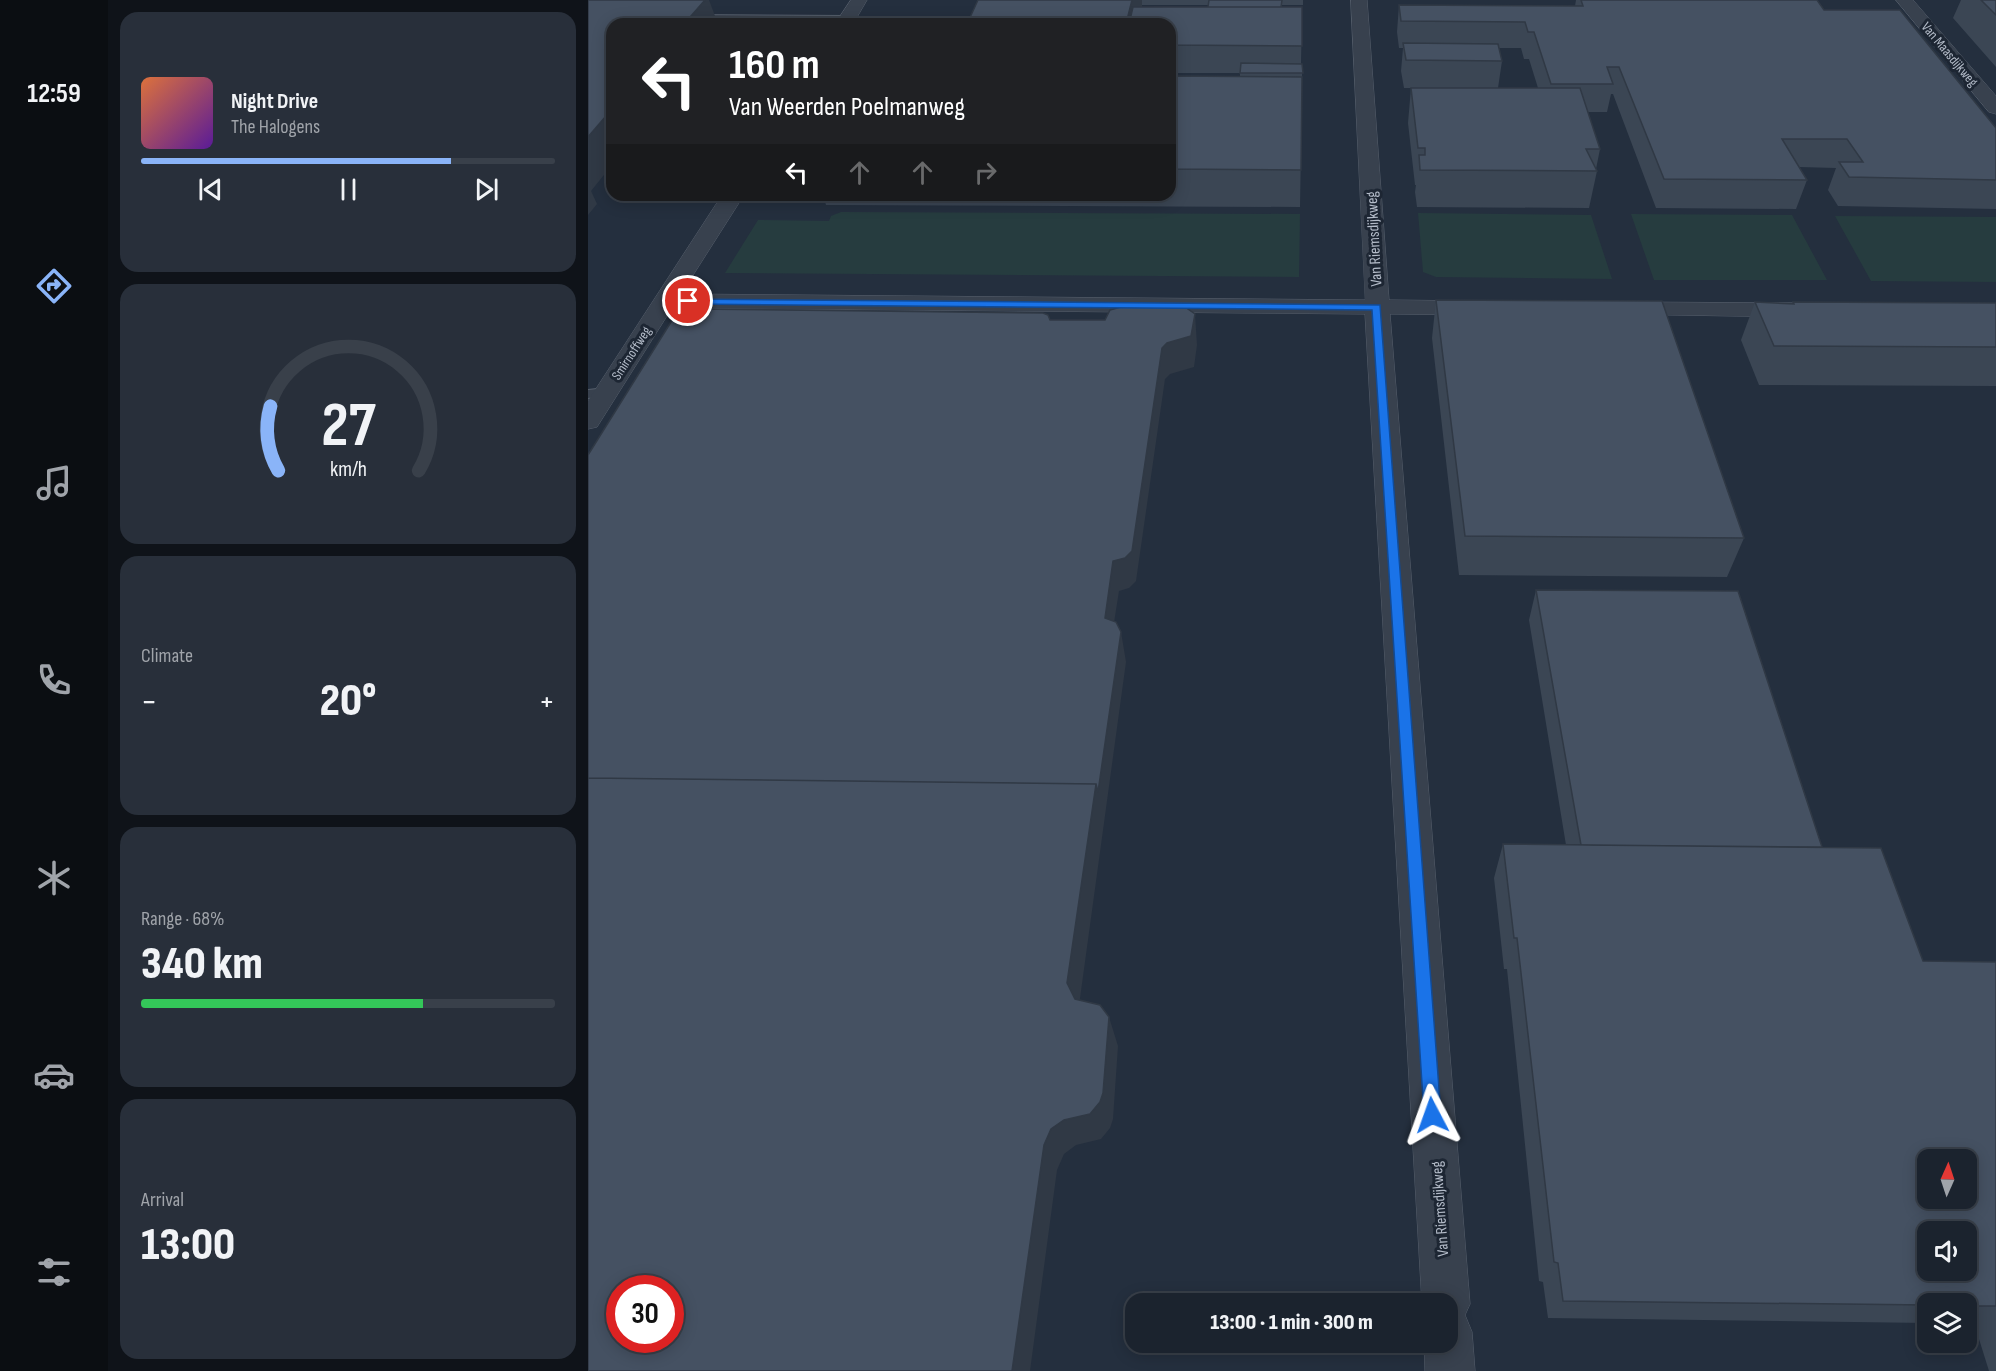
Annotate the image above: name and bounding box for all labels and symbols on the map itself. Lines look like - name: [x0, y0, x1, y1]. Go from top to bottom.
- street label: Van Maasdijkweg: [1918, 19, 1982, 90]
- street label: Van Riemsdijkweg: [1363, 191, 1386, 287]
- pin: [662, 275, 713, 326]
- street label: Smirnoffweg: [608, 323, 655, 383]
- position arrow: [1400, 1083, 1464, 1147]
- north arrow: [1917, 1149, 1977, 1209]
- street label: Van Riemsdijkweg: [1428, 1161, 1453, 1257]
- speed limit sign: 30: [606, 1275, 684, 1353]

